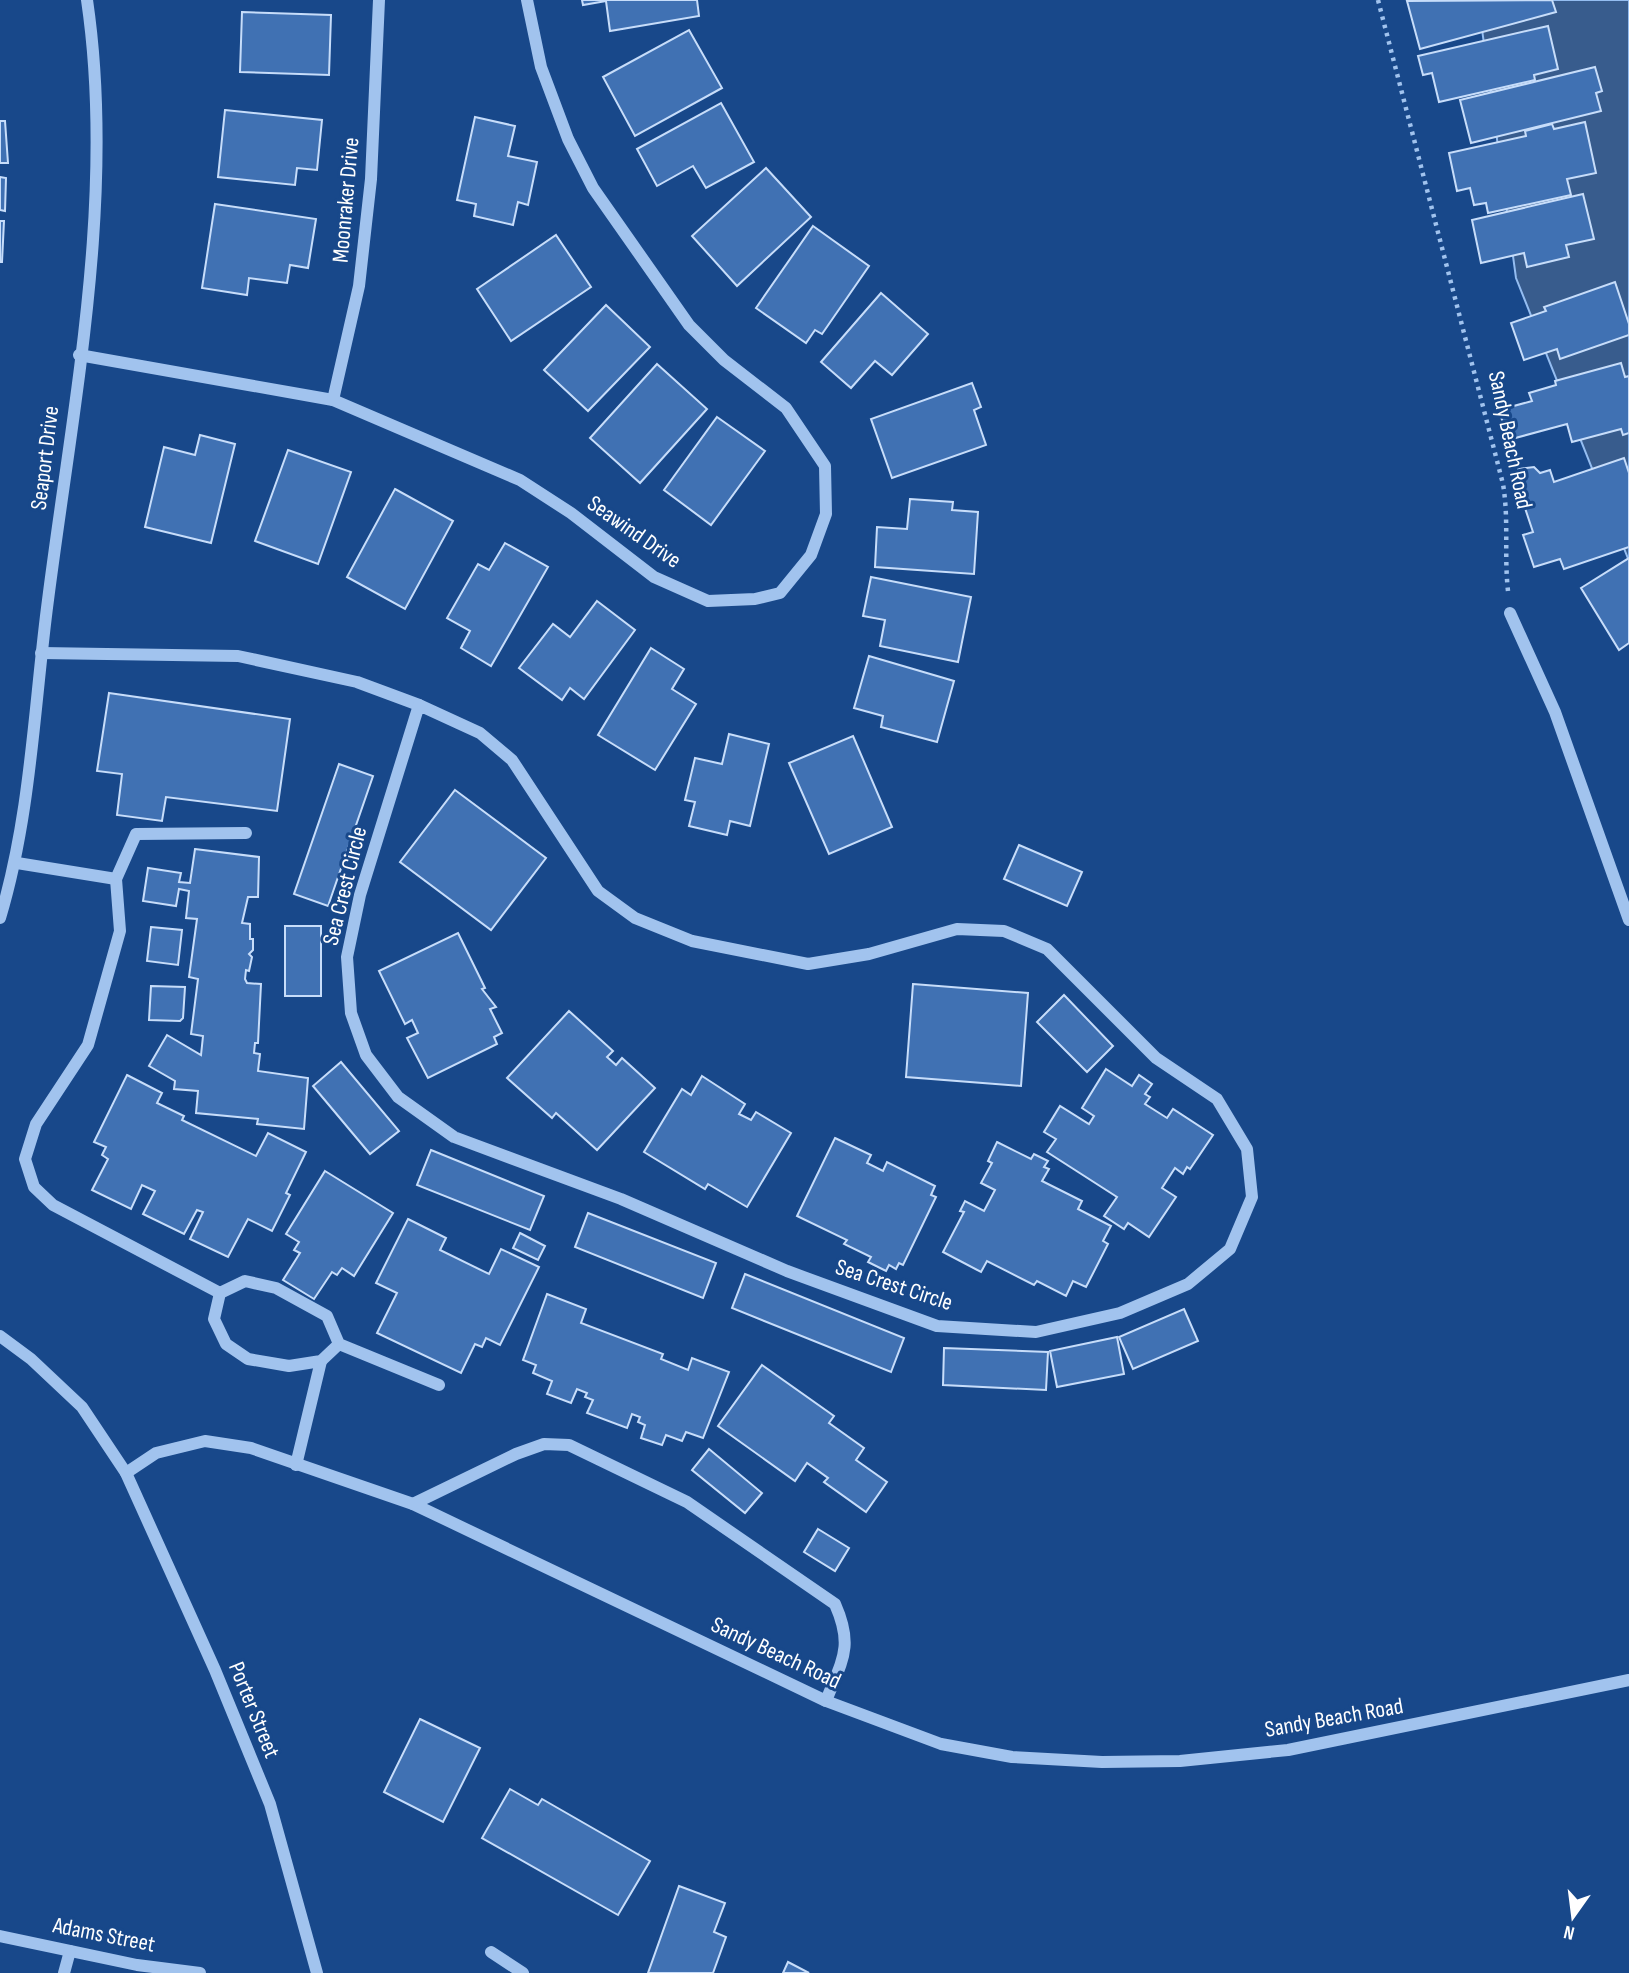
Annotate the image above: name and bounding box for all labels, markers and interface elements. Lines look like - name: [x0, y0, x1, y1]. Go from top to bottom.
- street label: Moonraker Drive: [327, 136, 365, 264]
- street label: Sandy Beach Road: [1482, 369, 1538, 511]
- street label: Seaport Drive: [25, 404, 65, 512]
- street label: Seawind Drive: [582, 489, 686, 575]
- street label: Sea Crest Circle: [317, 824, 373, 948]
- street label: Sea Crest Circle: [832, 1253, 956, 1317]
- street label: Sandy Beach Road: [707, 1611, 845, 1695]
- street label: Porter Street: [222, 1658, 286, 1762]
- street label: Sandy Beach Road: [1263, 1692, 1405, 1744]
- north arrow: [1538, 1882, 1608, 1952]
- street label: Adams Street: [50, 1911, 157, 1959]
- text: N: [1562, 1920, 1577, 1944]

